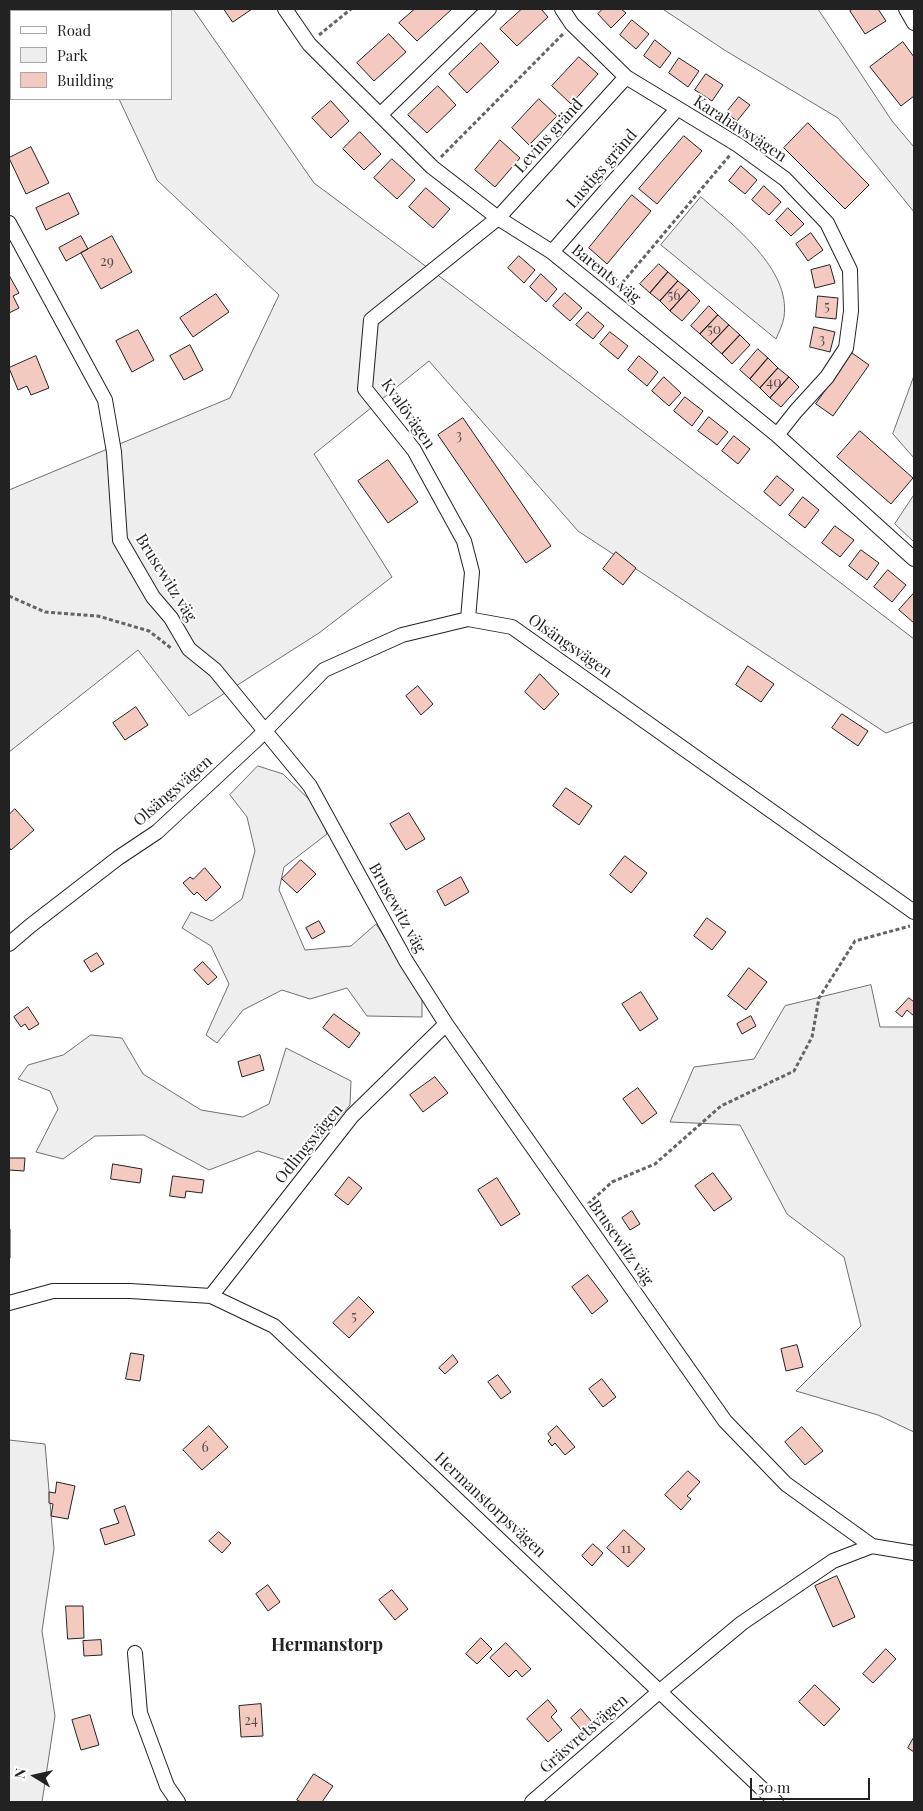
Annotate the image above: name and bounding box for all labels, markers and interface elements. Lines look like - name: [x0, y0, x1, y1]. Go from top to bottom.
- legend: [10, 10, 172, 100]
- text: Road: [57, 20, 91, 40]
- text: Park: [57, 45, 88, 65]
- text: Building: [57, 70, 113, 90]
- street label: Karahavsvägen: [690, 92, 790, 166]
- street label: Levins gränd: [511, 95, 587, 177]
- street label: Lustigs gränd: [563, 126, 641, 212]
- street label: Barents väg: [568, 240, 644, 308]
- house number: 29: [100, 254, 114, 270]
- house number: 56: [667, 288, 681, 304]
- house number: 5: [824, 299, 830, 315]
- house number: 50: [707, 322, 721, 338]
- house number: 3: [819, 332, 825, 348]
- street label: Kvalövägen: [377, 375, 439, 453]
- house number: 40: [766, 375, 782, 391]
- house number: 3: [456, 428, 462, 444]
- street label: Brusewitz väg: [131, 531, 201, 625]
- street label: Olsängsvägen: [524, 610, 616, 682]
- street label: Olsängsvägen: [130, 752, 216, 830]
- street label: Brusewitz väg: [364, 860, 430, 956]
- street label: Odlingsvägen: [271, 1100, 347, 1188]
- street label: Brusewitz väg: [584, 1197, 658, 1289]
- house number: 5: [351, 1309, 357, 1325]
- house number: 6: [201, 1440, 209, 1456]
- street label: Hermanstorpsvägen: [430, 1448, 550, 1562]
- house number: 11: [621, 1541, 631, 1557]
- district label: Hermanstorp: [271, 1634, 383, 1656]
- street label: Gräsvretsvägen: [536, 1690, 632, 1778]
- house number: 24: [244, 1713, 258, 1729]
- north arrow: [10, 1751, 60, 1801]
- text: N: [10, 1767, 30, 1780]
- scale bar: [753, 1768, 873, 1800]
- text: 50 m: [758, 1777, 790, 1797]

